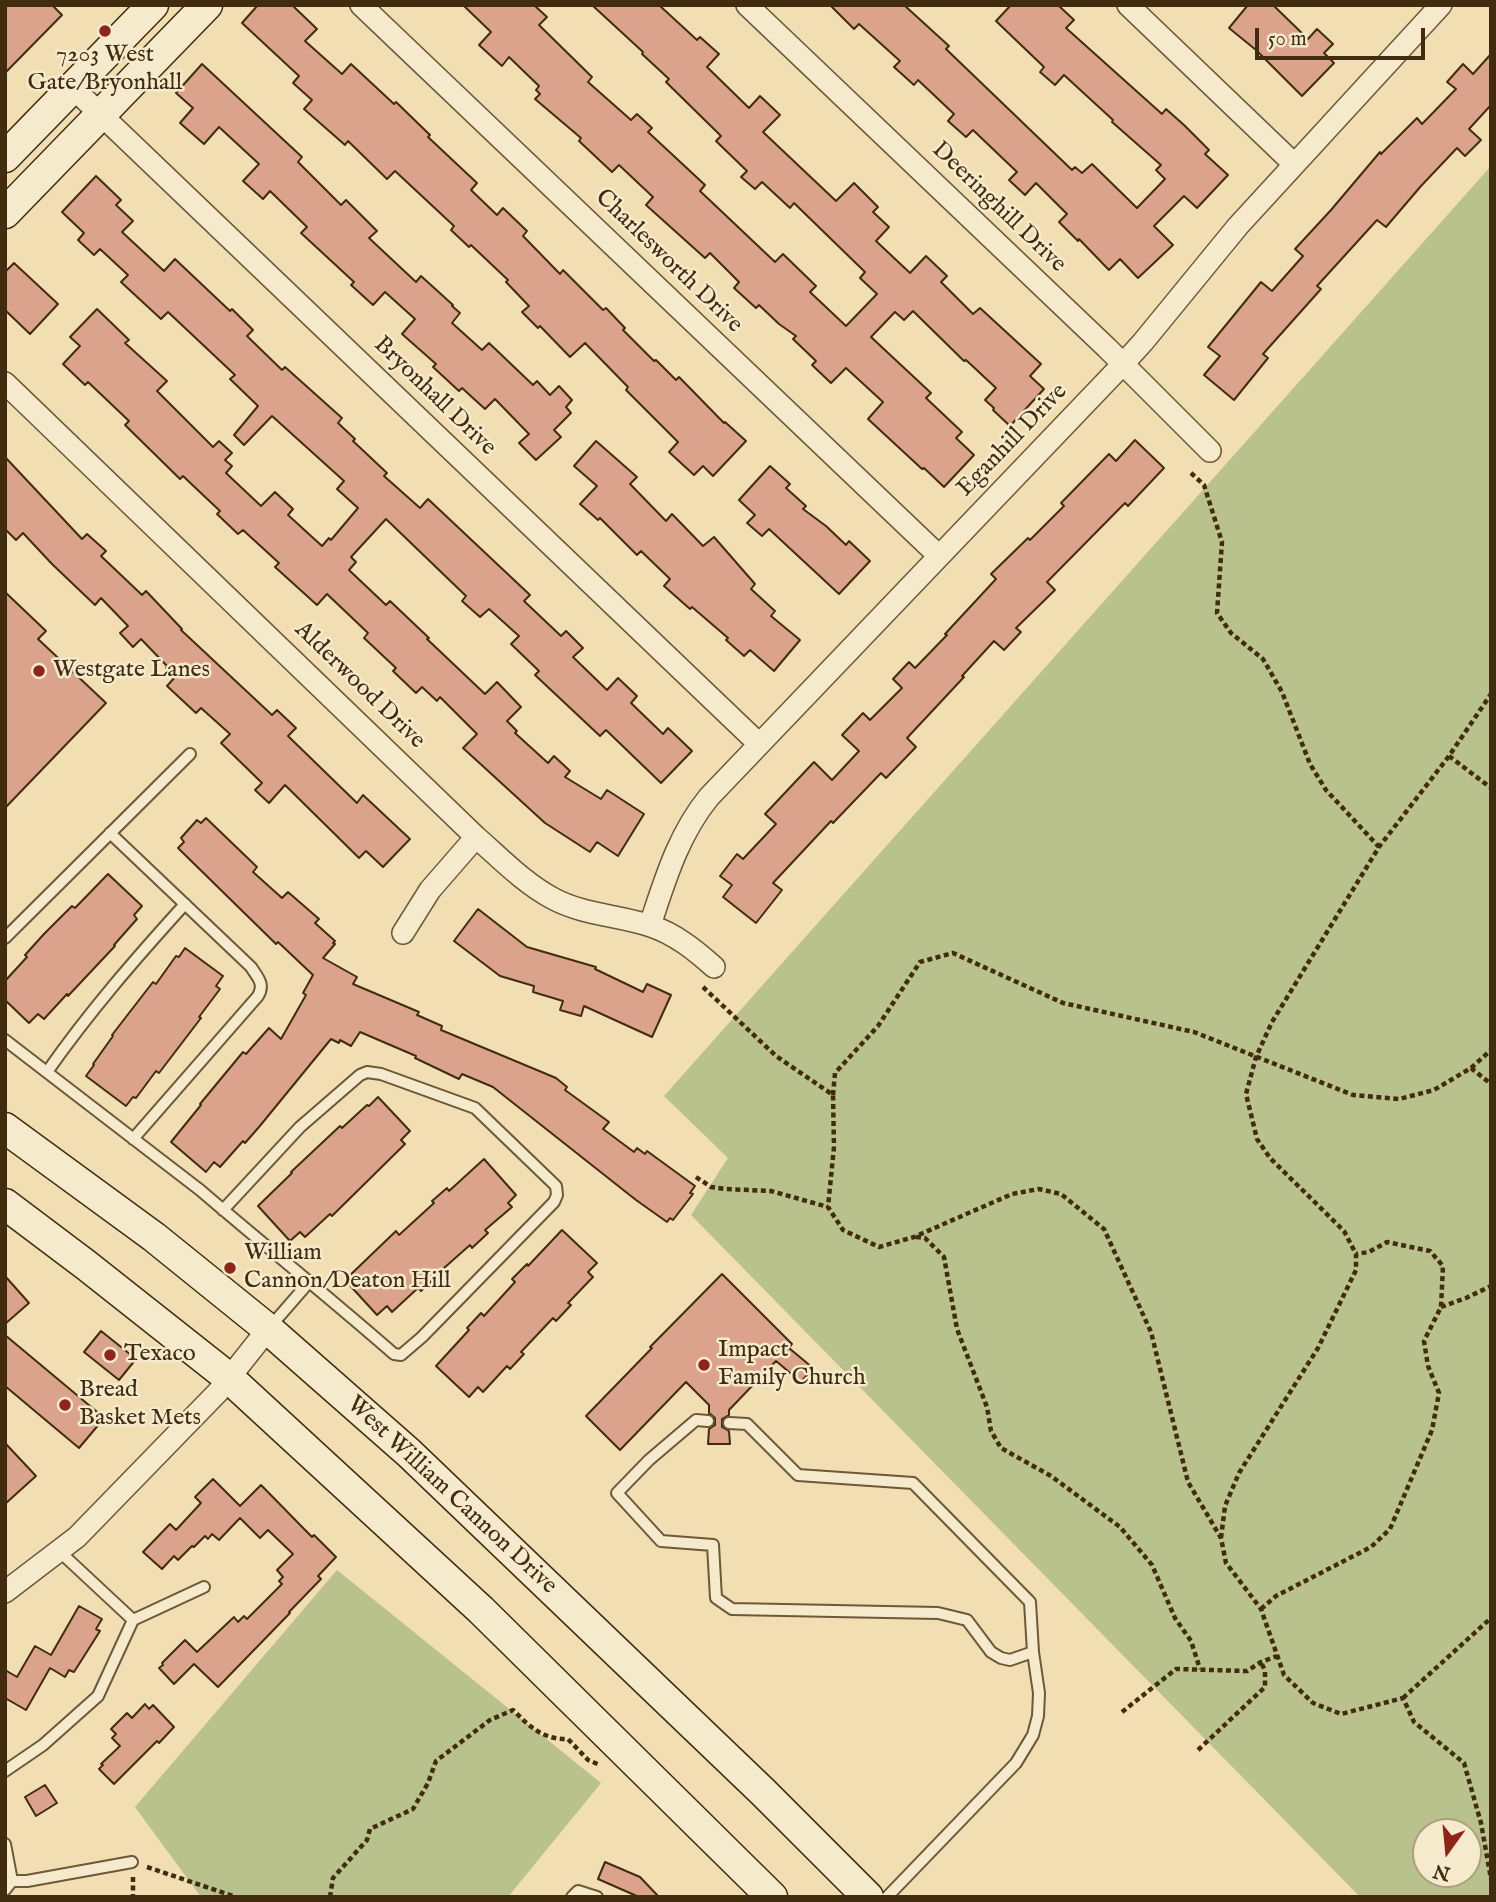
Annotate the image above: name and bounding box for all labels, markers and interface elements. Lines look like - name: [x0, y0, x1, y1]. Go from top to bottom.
- scale bar: [1258, 14, 1428, 58]
- marker: 7203 West Gate/Bryonhall: [97, 23, 113, 39]
- text: 50 m: [1268, 26, 1307, 53]
- place label: 7203 West Gate/Bryonhall: [28, 42, 182, 98]
- street label: Deeringhill Drive: [925, 137, 1071, 279]
- street label: Charlesworth Drive: [588, 184, 748, 340]
- street label: Bryonhall Drive: [367, 331, 501, 463]
- street label: Eganhill Drive: [952, 378, 1074, 504]
- street label: Alderwood Drive: [288, 616, 430, 756]
- place label: Westgate Lanes: [53, 657, 210, 685]
- marker: Westgate Lanes: [31, 663, 47, 679]
- place label: William Cannon/Deaton Hill: [244, 1240, 451, 1296]
- marker: William Cannon/Deaton Hill: [222, 1260, 238, 1276]
- place label: Impact Family Church: [718, 1337, 866, 1393]
- place label: Texaco: [124, 1341, 196, 1369]
- marker: Texaco: [102, 1347, 118, 1363]
- marker: Impact Family Church: [696, 1357, 712, 1373]
- place label: Bread Basket Mets: [79, 1377, 201, 1433]
- street label: West William Cannon Drive: [340, 1391, 562, 1601]
- marker: Bread Basket Mets: [57, 1397, 73, 1413]
- north arrow: [1412, 1818, 1482, 1888]
- text: N: [1431, 1858, 1453, 1885]

